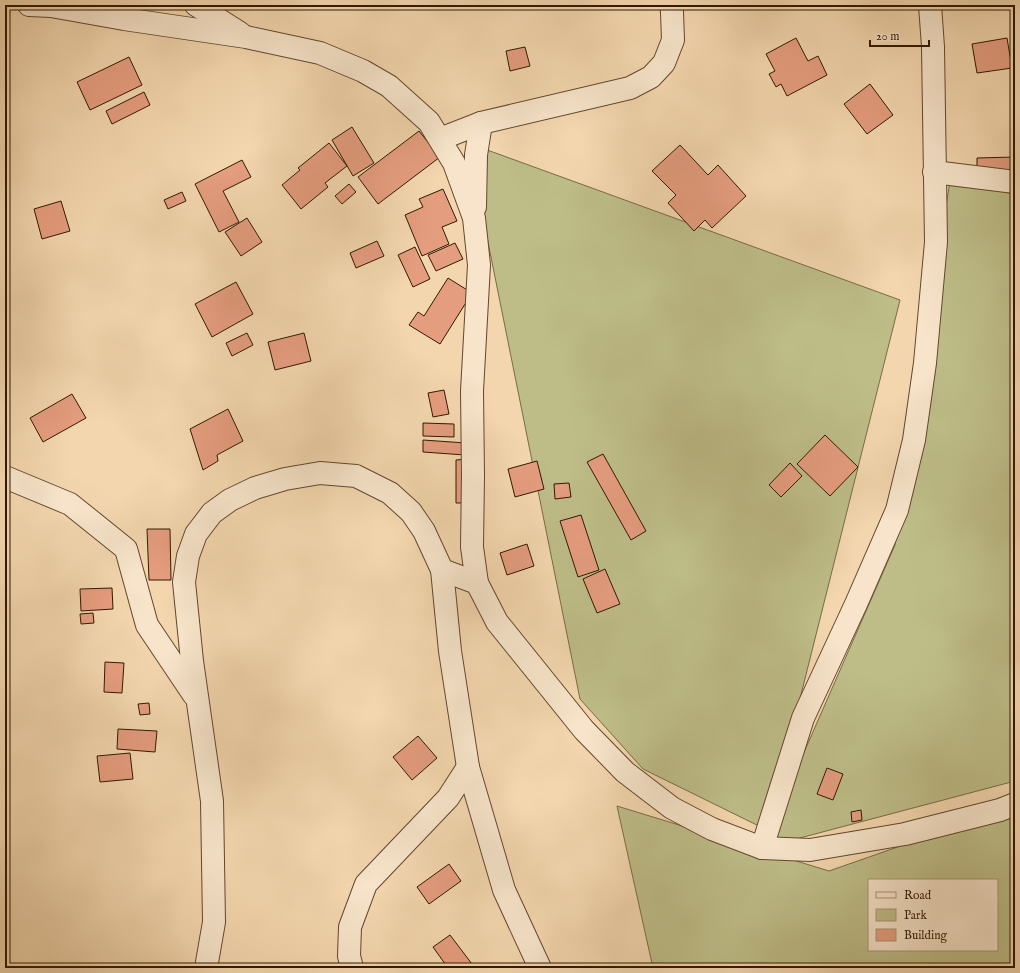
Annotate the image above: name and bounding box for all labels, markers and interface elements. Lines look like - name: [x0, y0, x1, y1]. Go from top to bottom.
- scale bar: [870, 22, 929, 48]
- text: 20 m: [876, 29, 899, 44]
- legend: [868, 879, 998, 951]
- text: Road: [904, 888, 932, 903]
- text: Park: [904, 908, 927, 923]
- text: Building: [904, 928, 948, 943]

